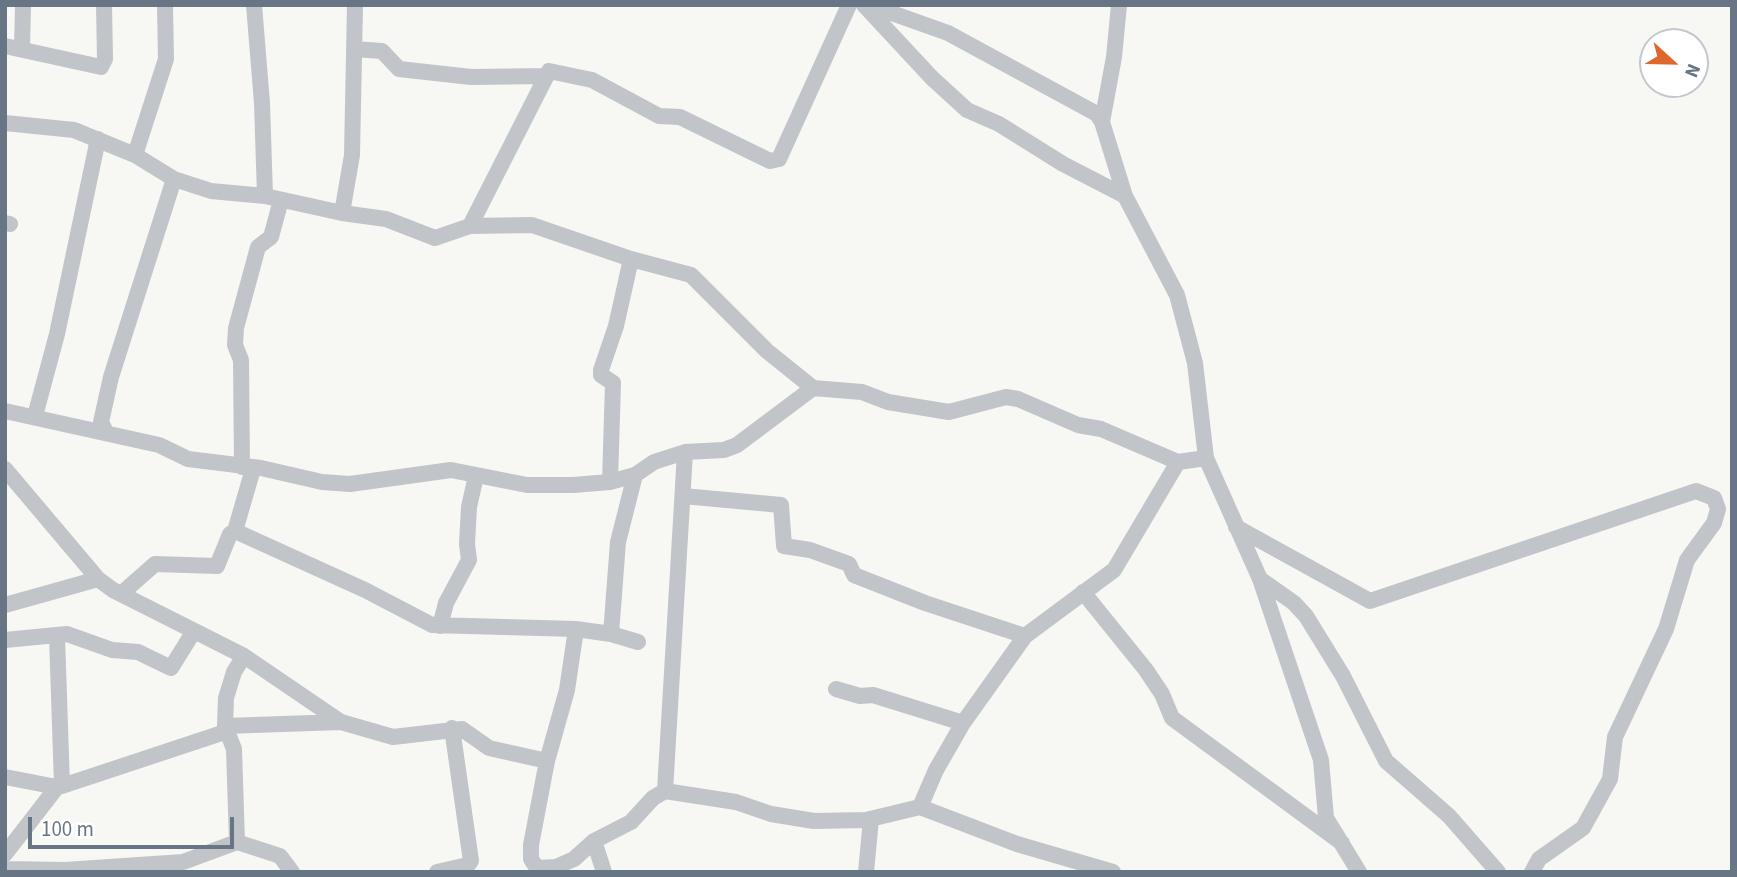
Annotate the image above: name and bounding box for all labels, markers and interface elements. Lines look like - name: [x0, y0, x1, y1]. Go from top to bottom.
- north arrow: [1639, 28, 1709, 98]
- text: N: [1677, 59, 1707, 81]
- scale bar: [32, 804, 238, 848]
- text: 100 m: [41, 814, 94, 844]

